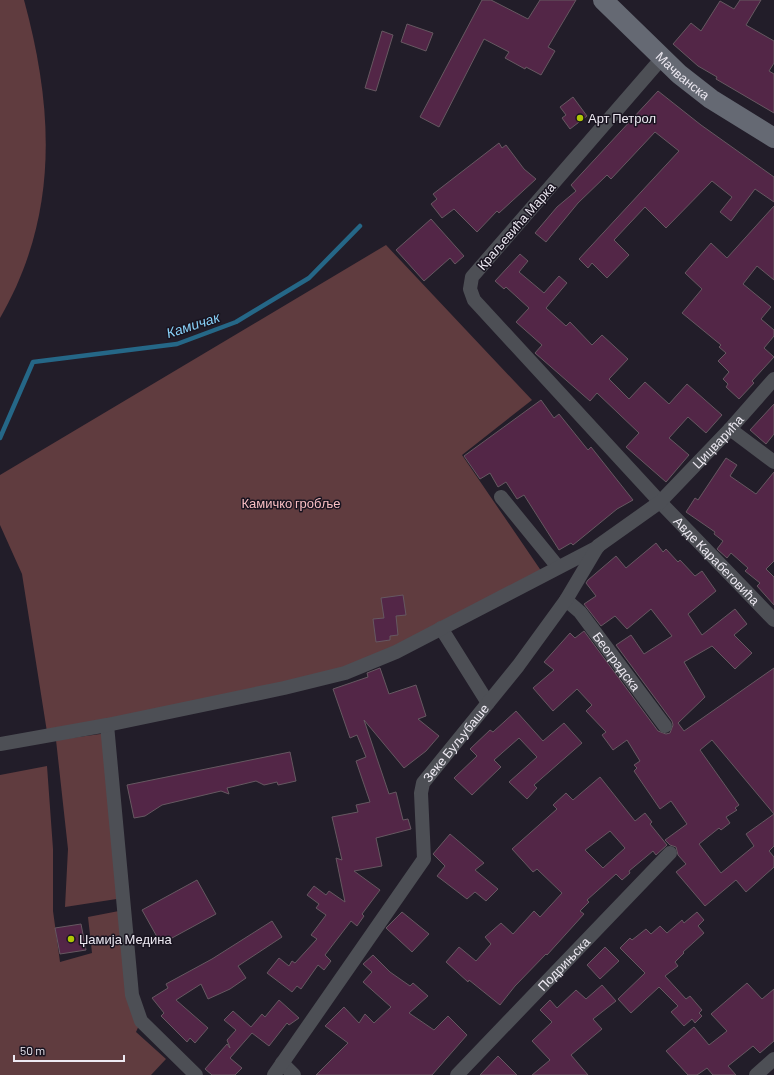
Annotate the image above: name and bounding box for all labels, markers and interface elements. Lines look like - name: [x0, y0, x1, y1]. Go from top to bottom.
- street label: Мачванска: [653, 48, 713, 103]
- place label: Арт Петрол: [588, 110, 656, 126]
- marker: Арт Петрол: [575, 113, 585, 123]
- street label: Краљевића Марка: [474, 178, 559, 273]
- water label: Камичак: [164, 308, 223, 341]
- street label: Цицварића: [689, 411, 747, 471]
- park label: Камичко гробље: [241, 495, 341, 511]
- street label: Авде Карабеговића: [670, 513, 764, 609]
- street label: Београдска: [590, 629, 644, 695]
- street label: Зеке Буљубаше: [419, 701, 492, 785]
- place label: Џамија Медина: [79, 931, 172, 947]
- street label: Подрињска: [534, 933, 594, 994]
- marker: Џамија Медина: [66, 934, 76, 944]
- scale bar: [14, 1037, 124, 1063]
- text: 50 m: [20, 1043, 45, 1057]

